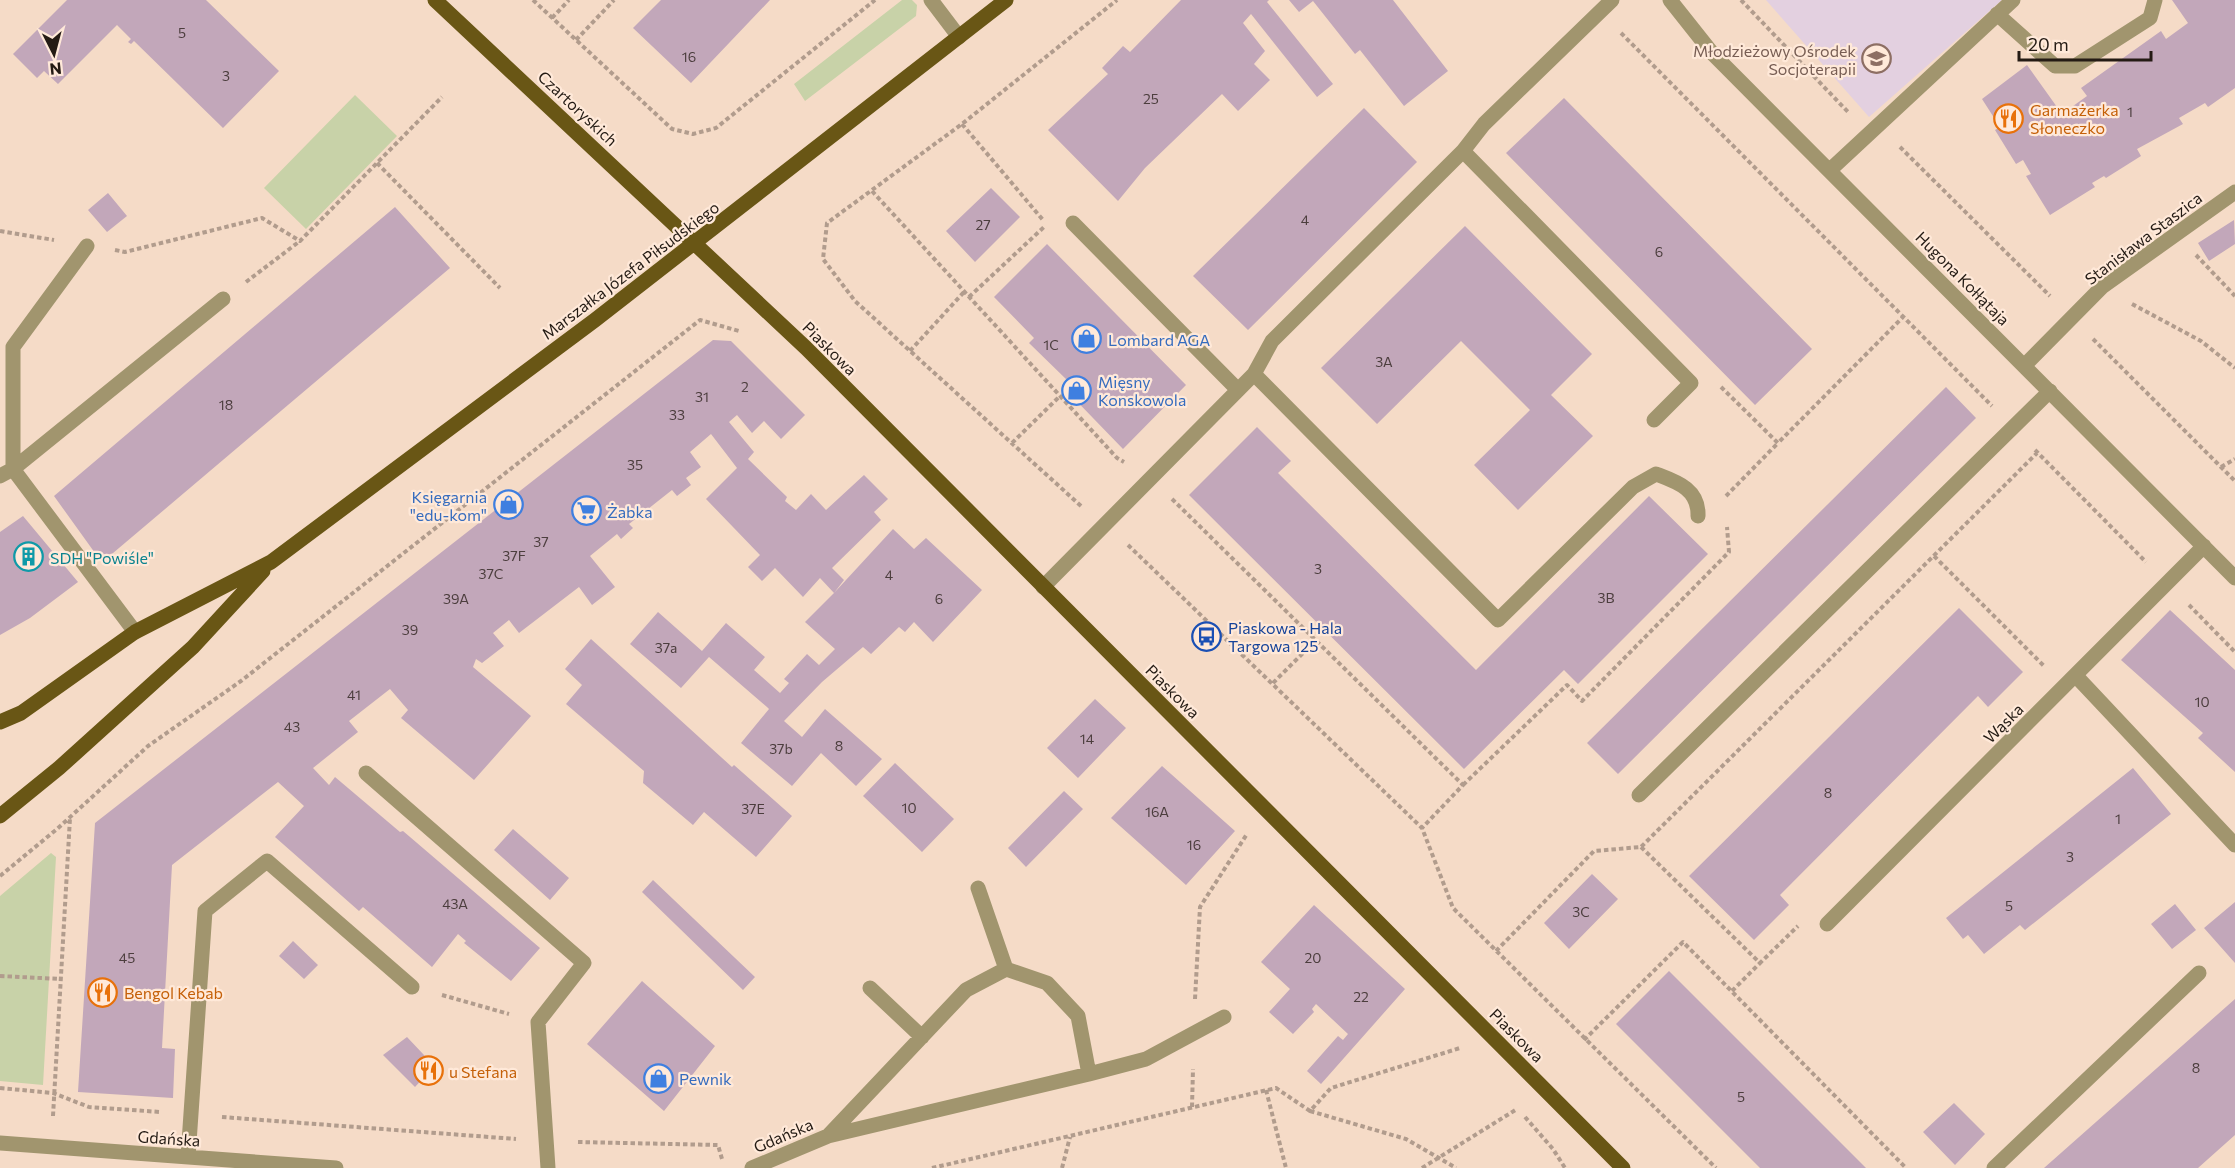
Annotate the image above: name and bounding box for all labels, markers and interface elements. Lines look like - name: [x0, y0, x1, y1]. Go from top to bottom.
- north arrow: [24, 24, 84, 84]
- house number: 5: [178, 24, 186, 41]
- scale bar: [2019, 24, 2151, 62]
- text: 20 m: [2028, 33, 2069, 55]
- place label: Młodzieżowy Ośrodek Socjoterapii: [1693, 41, 1856, 78]
- school or university icon: Młodzieżowy Ośrodek Socjoterapii: [1861, 43, 1893, 75]
- house number: 16: [682, 48, 696, 65]
- text: N: [49, 59, 63, 79]
- street label: Czartoryskich: [534, 66, 622, 150]
- house number: 3: [222, 67, 230, 84]
- house number: 25: [1143, 90, 1159, 107]
- place label: Garmażerka Słoneczko: [2030, 100, 2119, 137]
- restaurant icon: Garmażerka Słoneczko: [1993, 102, 2025, 134]
- house number: 1: [2127, 103, 2133, 120]
- street label: Stanisława Staszica: [2081, 188, 2205, 288]
- street label: Marszałka Józefa Piłsudskiego: [538, 197, 722, 343]
- house number: 4: [1301, 211, 1310, 228]
- house number: 27: [975, 216, 991, 233]
- street label: Hugona Kołłątaja: [1912, 227, 2014, 329]
- house number: 6: [1655, 243, 1663, 260]
- street label: Piaskowa: [799, 317, 861, 379]
- shop icon: Lombard AGA: [1071, 323, 1103, 355]
- place label: Lombard AGA: [1108, 330, 1210, 349]
- house number: 1C: [1043, 336, 1059, 353]
- house number: 3A: [1375, 353, 1393, 370]
- place label: Mięsny Konskowola: [1098, 372, 1186, 409]
- shop icon: Mięsny Konskowola: [1061, 374, 1093, 406]
- house number: 2: [741, 378, 749, 395]
- house number: 31: [695, 388, 709, 405]
- house number: 18: [219, 396, 233, 413]
- house number: 33: [669, 406, 685, 423]
- house number: 35: [627, 456, 643, 473]
- place label: Księgarnia "edu-kom": [410, 487, 487, 524]
- shop icon: Księgarnia "edu-kom": [492, 489, 524, 521]
- supermarket icon: Żabka: [570, 495, 602, 527]
- place label: Żabka: [607, 502, 653, 521]
- house number: 37: [533, 533, 549, 550]
- building icon: SDH "Powiśle": [13, 541, 45, 573]
- house number: 37F: [502, 547, 526, 564]
- place label: SDH "Powiśle": [50, 548, 154, 567]
- house number: 3: [1314, 560, 1322, 577]
- house number: 37C: [479, 565, 503, 582]
- house number: 4: [885, 566, 894, 583]
- house number: 3B: [1597, 589, 1615, 606]
- house number: 39A: [443, 590, 469, 607]
- house number: 6: [935, 590, 943, 607]
- place label: Piaskowa - Hala Targowa 125: [1228, 618, 1342, 655]
- bus stop icon: Piaskowa - Hala Targowa 125: [1191, 620, 1223, 652]
- house number: 39: [402, 621, 418, 638]
- house number: 37a: [655, 639, 677, 656]
- street label: Piaskowa: [1142, 660, 1204, 722]
- house number: 41: [347, 686, 361, 703]
- house number: 10: [2194, 693, 2210, 710]
- street label: Wąska: [1979, 699, 2027, 747]
- house number: 43: [284, 718, 300, 735]
- house number: 14: [1080, 730, 1095, 747]
- house number: 8: [835, 737, 843, 754]
- house number: 37b: [769, 740, 793, 757]
- house number: 8: [1824, 784, 1832, 801]
- house number: 10: [901, 799, 917, 816]
- house number: 37E: [741, 800, 765, 817]
- house number: 16A: [1145, 803, 1169, 820]
- house number: 1: [2115, 810, 2121, 827]
- house number: 16: [1187, 836, 1201, 853]
- house number: 3: [2066, 848, 2074, 865]
- house number: 43A: [442, 895, 468, 912]
- house number: 5: [2005, 897, 2013, 914]
- house number: 3C: [1572, 903, 1590, 920]
- house number: 45: [119, 949, 135, 966]
- house number: 20: [1305, 949, 1321, 966]
- restaurant icon: Bengol Kebab: [87, 976, 119, 1008]
- place label: Bengol Kebab: [124, 983, 223, 1002]
- house number: 22: [1353, 988, 1369, 1005]
- street label: Piaskowa: [1486, 1004, 1548, 1066]
- restaurant icon: u Stefana: [412, 1055, 444, 1087]
- house number: 8: [2192, 1059, 2200, 1076]
- place label: u Stefana: [449, 1062, 517, 1081]
- shop icon: Pewnik: [642, 1062, 674, 1094]
- place label: Pewnik: [679, 1069, 732, 1088]
- house number: 5: [1737, 1088, 1745, 1105]
- street label: Gdańska: [750, 1114, 816, 1156]
- street label: Gdańska: [137, 1126, 201, 1150]

